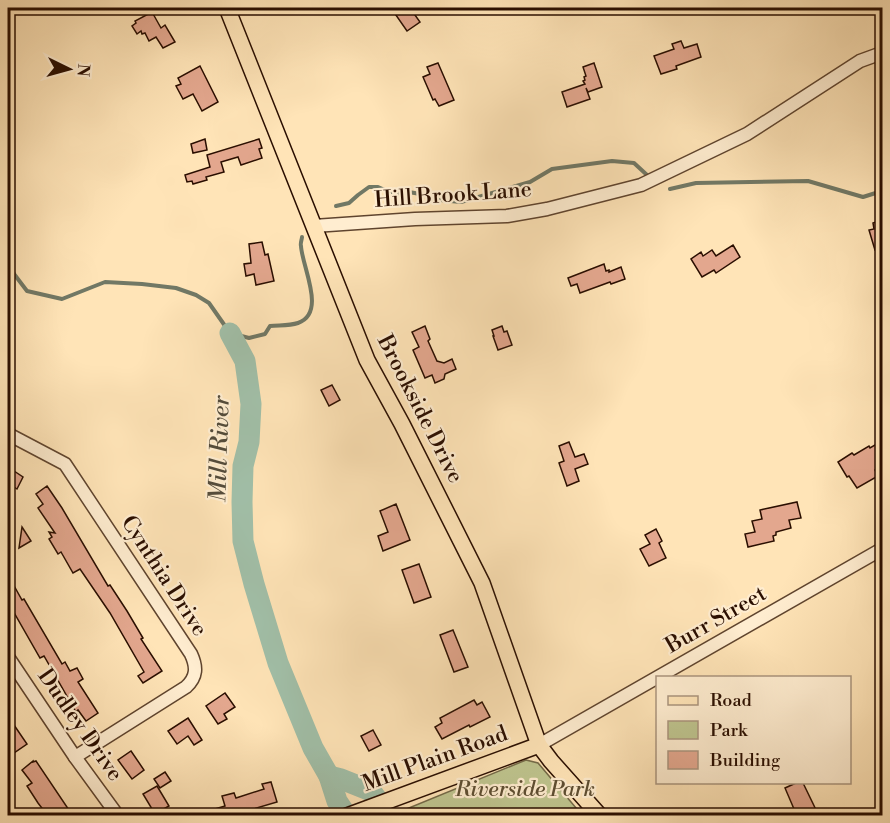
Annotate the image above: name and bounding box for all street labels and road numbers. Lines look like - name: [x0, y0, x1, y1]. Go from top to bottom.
- street label: Hill Brook Lane: [373, 176, 533, 214]
- street label: Brookside Drive: [371, 329, 469, 488]
- street label: Cynthia Drive: [115, 511, 213, 641]
- street label: Burr Street: [660, 580, 771, 660]
- street label: Dudley Drive: [31, 664, 129, 786]
- street label: Mill Plain Road: [359, 720, 512, 798]

